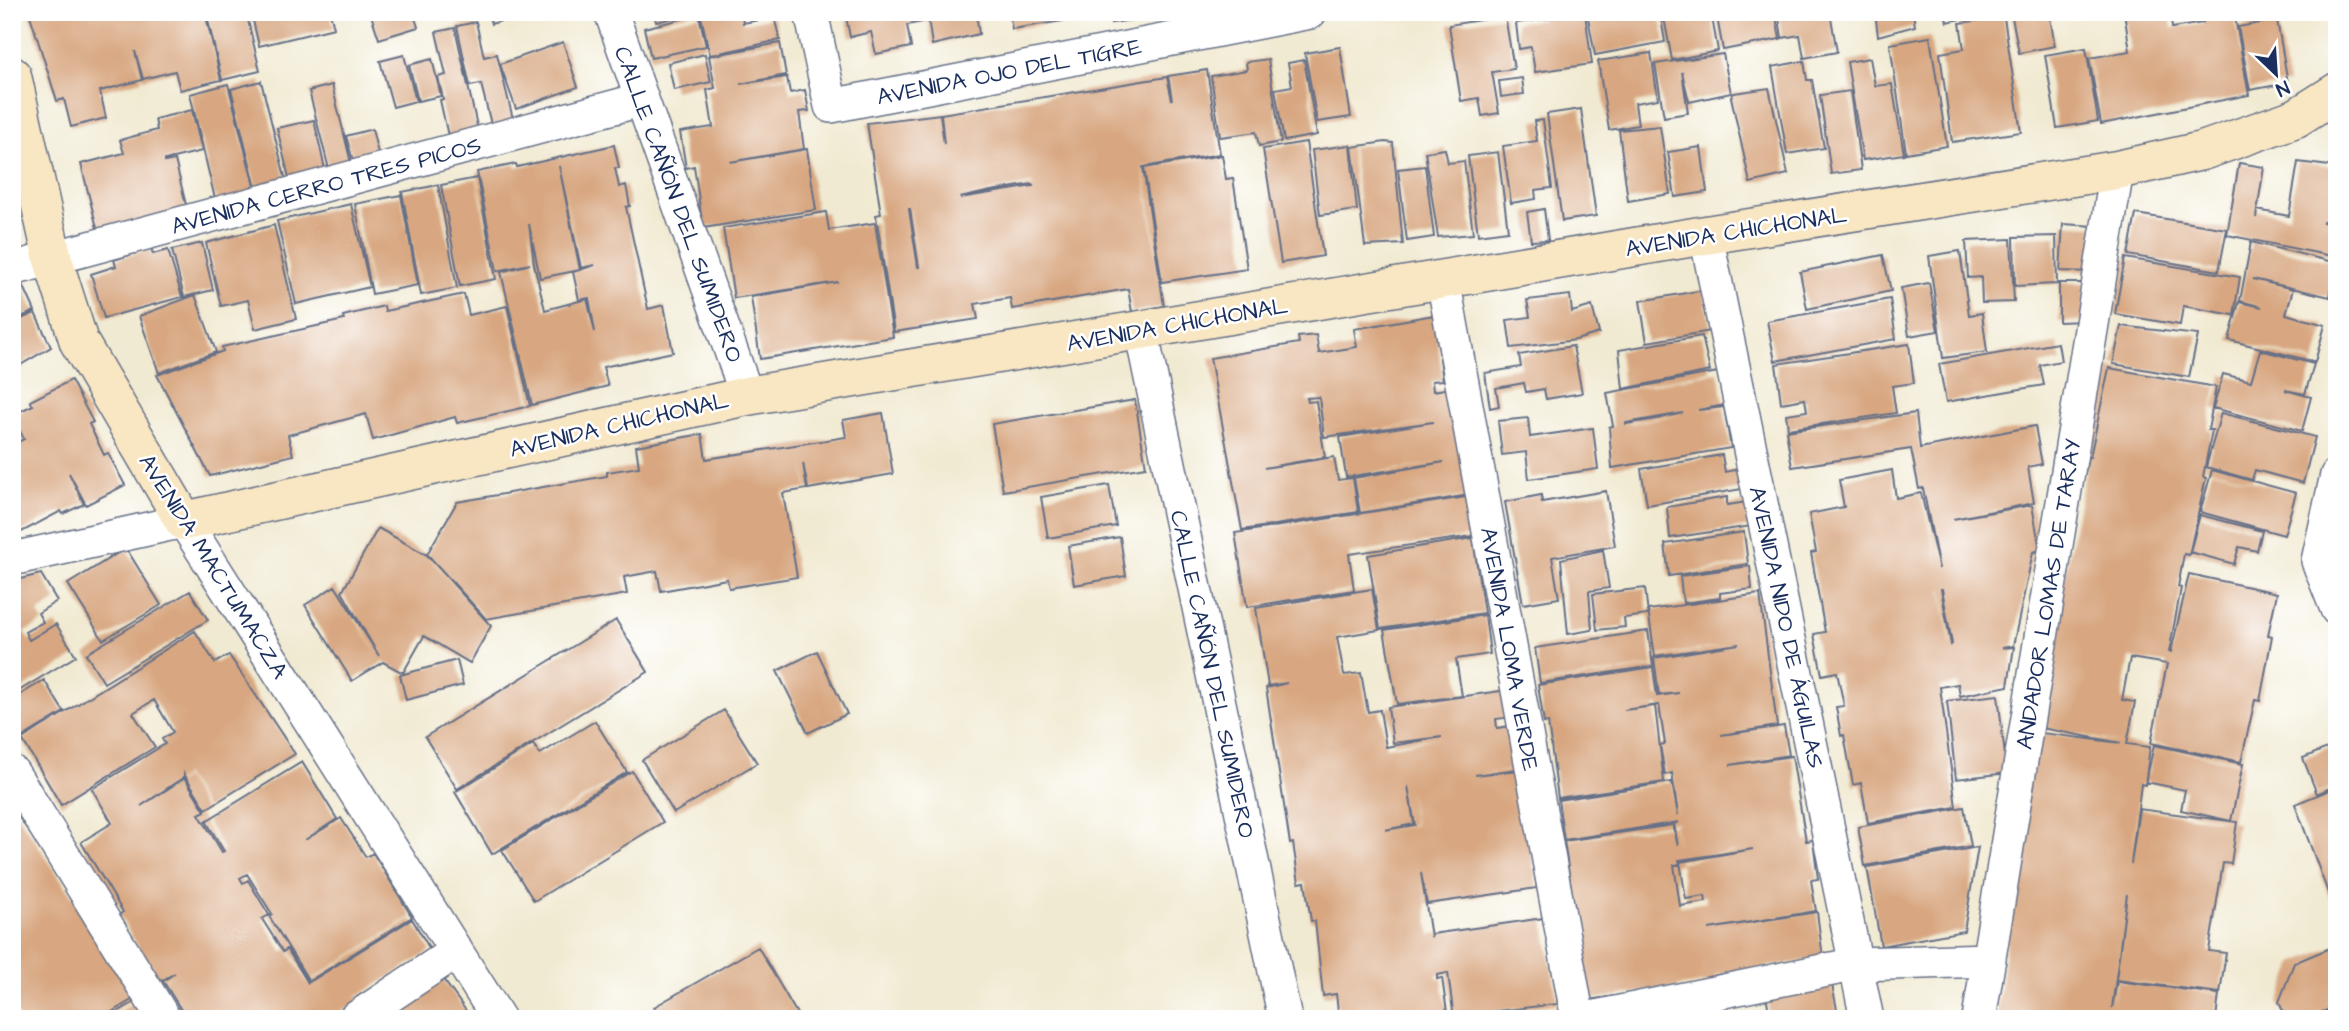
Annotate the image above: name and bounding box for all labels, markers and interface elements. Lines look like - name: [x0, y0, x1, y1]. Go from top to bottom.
- street label: AVENIDA OJO DEL TIGRE: [874, 31, 1145, 113]
- north arrow: [2240, 38, 2310, 108]
- street label: CALLE CAÑÓN DEL SUMIDERO: [606, 42, 750, 367]
- text: N: [2271, 73, 2294, 103]
- street label: AVENIDA CERRO TRES PICOS: [168, 129, 485, 243]
- street label: AVENIDA CHICHONAL: [1623, 199, 1849, 265]
- street label: AVENIDA CHICHONAL: [1064, 290, 1290, 360]
- street label: AVENIDA CHICHONAL: [507, 384, 732, 466]
- street label: ANDADOR LOMAS DE TARAY: [2009, 437, 2089, 752]
- street label: AVENIDA MACTUMACZA: [131, 448, 296, 685]
- street label: AVENIDA NIDO DE ÁGUILAS: [1741, 483, 1832, 771]
- street label: CALLE CAÑÓN DEL SUMIDERO: [1162, 507, 1262, 841]
- street label: AVENIDA LOMA VERDE: [1472, 525, 1546, 774]

